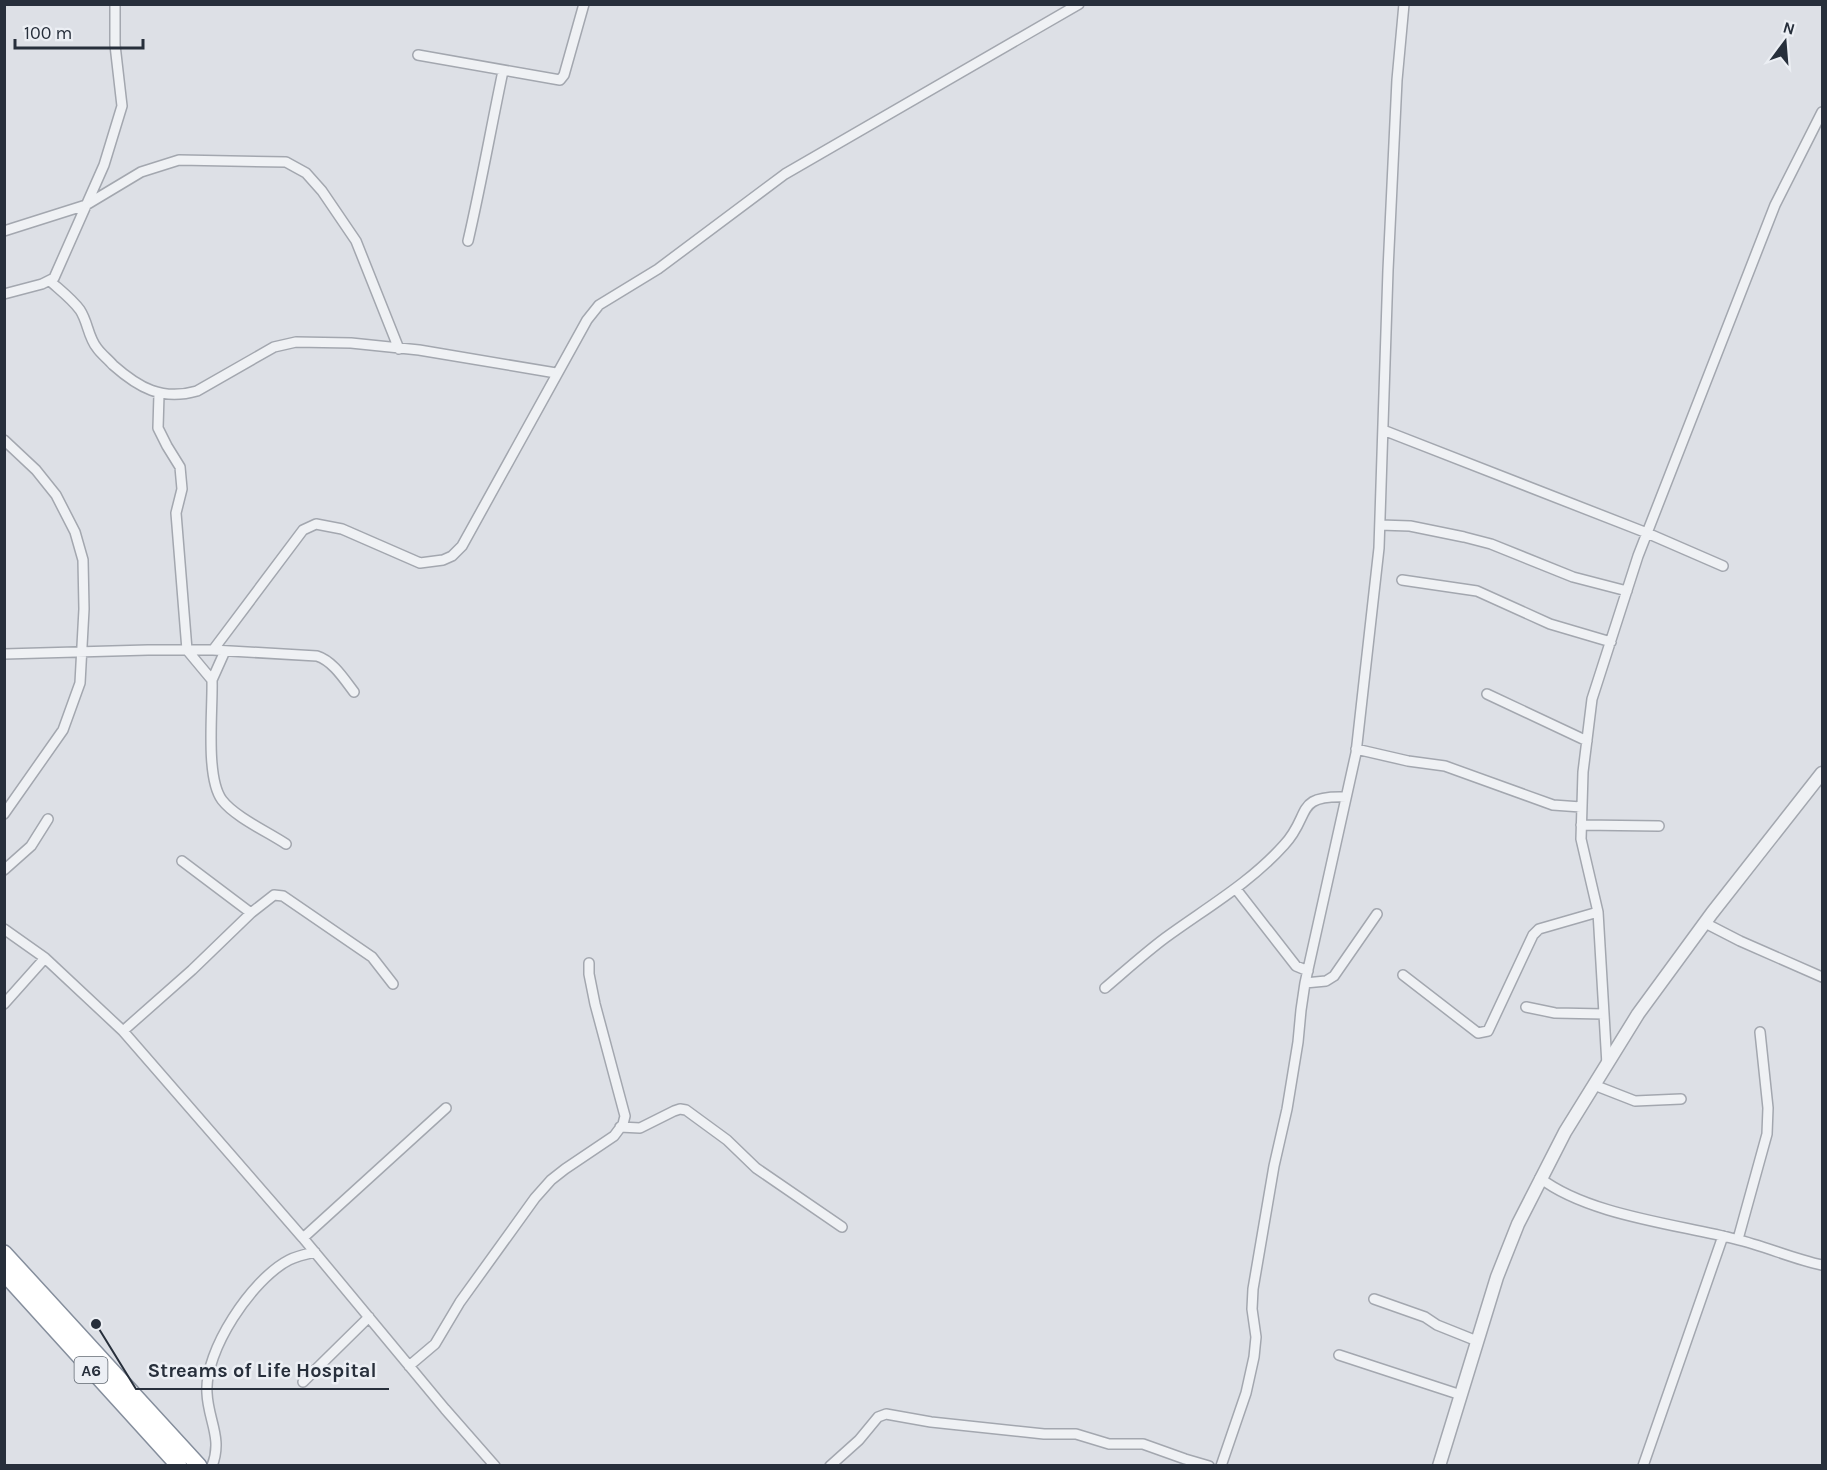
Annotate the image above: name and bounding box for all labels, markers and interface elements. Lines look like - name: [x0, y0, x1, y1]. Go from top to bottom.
- scale bar: [15, 12, 142, 50]
- north arrow: [1755, 12, 1815, 72]
- text: N: [1781, 17, 1797, 39]
- text: 100 m: [24, 22, 72, 44]
- callout: Streams of Life Hospital: [136, 1351, 389, 1389]
- road number: A6: [74, 1357, 107, 1383]
- text: Streams of Life Hospital: [148, 1359, 376, 1382]

